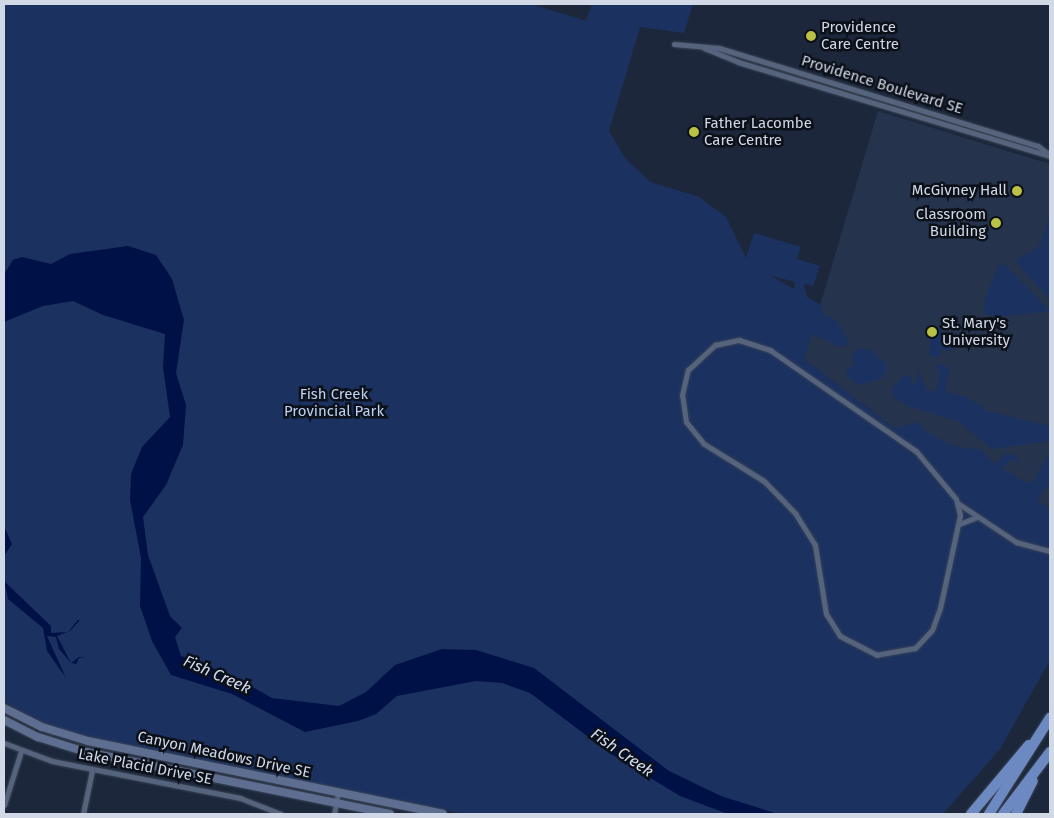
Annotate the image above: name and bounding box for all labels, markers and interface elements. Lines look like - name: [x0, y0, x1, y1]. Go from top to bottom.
- place label: Providence Care Centre: [821, 18, 899, 53]
- marker: Providence Care Centre: [805, 30, 817, 42]
- street label: Providence Boulevard SE: [799, 52, 965, 118]
- place label: Father Lacombe Care Centre: [704, 114, 812, 149]
- marker: Father Lacombe Care Centre: [688, 126, 700, 138]
- place label: McGivney Hall: [912, 182, 1007, 200]
- marker: McGivney Hall: [1011, 185, 1023, 197]
- place label: Classroom Building: [916, 205, 986, 240]
- marker: Classroom Building: [990, 217, 1002, 229]
- place label: St. Mary's University: [942, 314, 1010, 349]
- marker: St. Mary's University: [926, 326, 938, 338]
- park label: Fish Creek Provincial Park: [284, 385, 384, 420]
- water label: Fish Creek: [180, 652, 254, 698]
- water label: Fish Creek: [587, 725, 657, 781]
- street label: Canyon Meadows Drive SE: [136, 728, 312, 782]
- street label: Lake Placid Drive SE: [77, 745, 213, 789]

